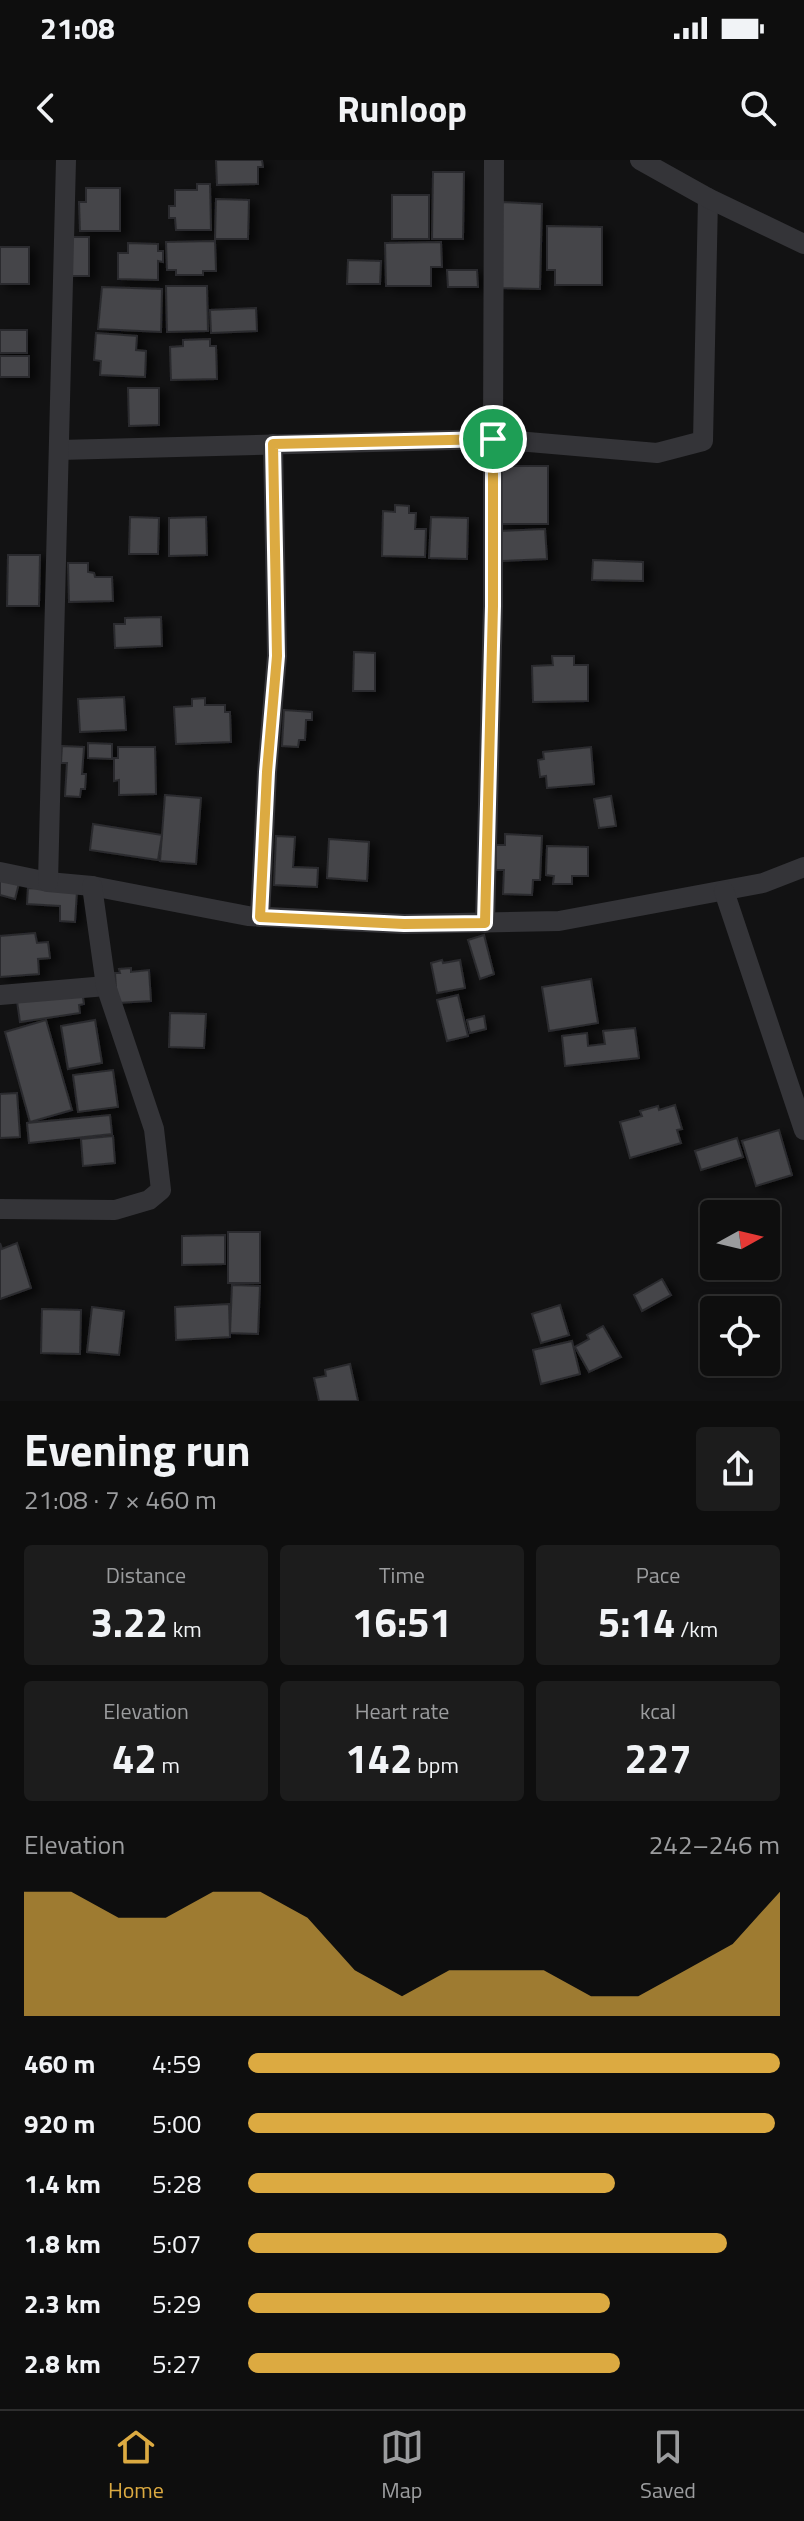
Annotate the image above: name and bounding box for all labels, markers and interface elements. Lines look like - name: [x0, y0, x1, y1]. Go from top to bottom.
- text: 21:08: [40, 5, 115, 51]
- text: Runloop: [337, 81, 467, 136]
- icon: back: [24, 86, 68, 130]
- icon: search: [736, 86, 780, 130]
- pin: [459, 405, 527, 473]
- icon: arrive: [471, 417, 515, 461]
- north arrow: [700, 1200, 780, 1280]
- map controls: [700, 1200, 780, 1376]
- button: locate: [700, 1296, 780, 1376]
- text: Evening run: [24, 1416, 251, 1483]
- button: share: [696, 1427, 780, 1511]
- text: 21:08 · 7 × 460 m: [24, 1480, 217, 1519]
- text: Distance: [106, 1558, 186, 1592]
- text: Time: [379, 1558, 425, 1592]
- text: Pace: [636, 1558, 680, 1592]
- text: 3.22: [90, 1592, 168, 1653]
- text: 16:51: [352, 1592, 452, 1653]
- text: 5:14: [598, 1592, 675, 1653]
- text: km: [168, 1612, 202, 1646]
- text: /km: [675, 1612, 718, 1646]
- text: Elevation: [103, 1694, 189, 1728]
- text: Heart rate: [355, 1694, 449, 1728]
- text: kcal: [640, 1694, 676, 1728]
- text: 42: [112, 1728, 157, 1789]
- text: 142: [345, 1728, 412, 1789]
- text: 227: [624, 1728, 692, 1789]
- text: m: [157, 1748, 180, 1782]
- text: bpm: [412, 1748, 459, 1782]
- text: Elevation: [24, 1825, 125, 1864]
- text: 242–246 m: [649, 1825, 780, 1864]
- text: 460 m: [24, 2044, 95, 2083]
- text: 4:59: [152, 2044, 201, 2083]
- text: 920 m: [24, 2104, 95, 2143]
- text: 5:00: [152, 2104, 201, 2143]
- text: 1.4 km: [24, 2164, 101, 2203]
- text: 5:28: [152, 2164, 201, 2203]
- text: 1.8 km: [24, 2224, 101, 2263]
- text: 5:07: [152, 2224, 201, 2263]
- text: 2.3 km: [24, 2284, 101, 2323]
- text: 5:29: [152, 2284, 201, 2323]
- text: 2.8 km: [24, 2344, 101, 2383]
- text: 5:27: [152, 2344, 201, 2383]
- tab: Home: [108, 2425, 164, 2507]
- tab: Map: [380, 2425, 424, 2507]
- tab: Saved: [640, 2425, 696, 2507]

